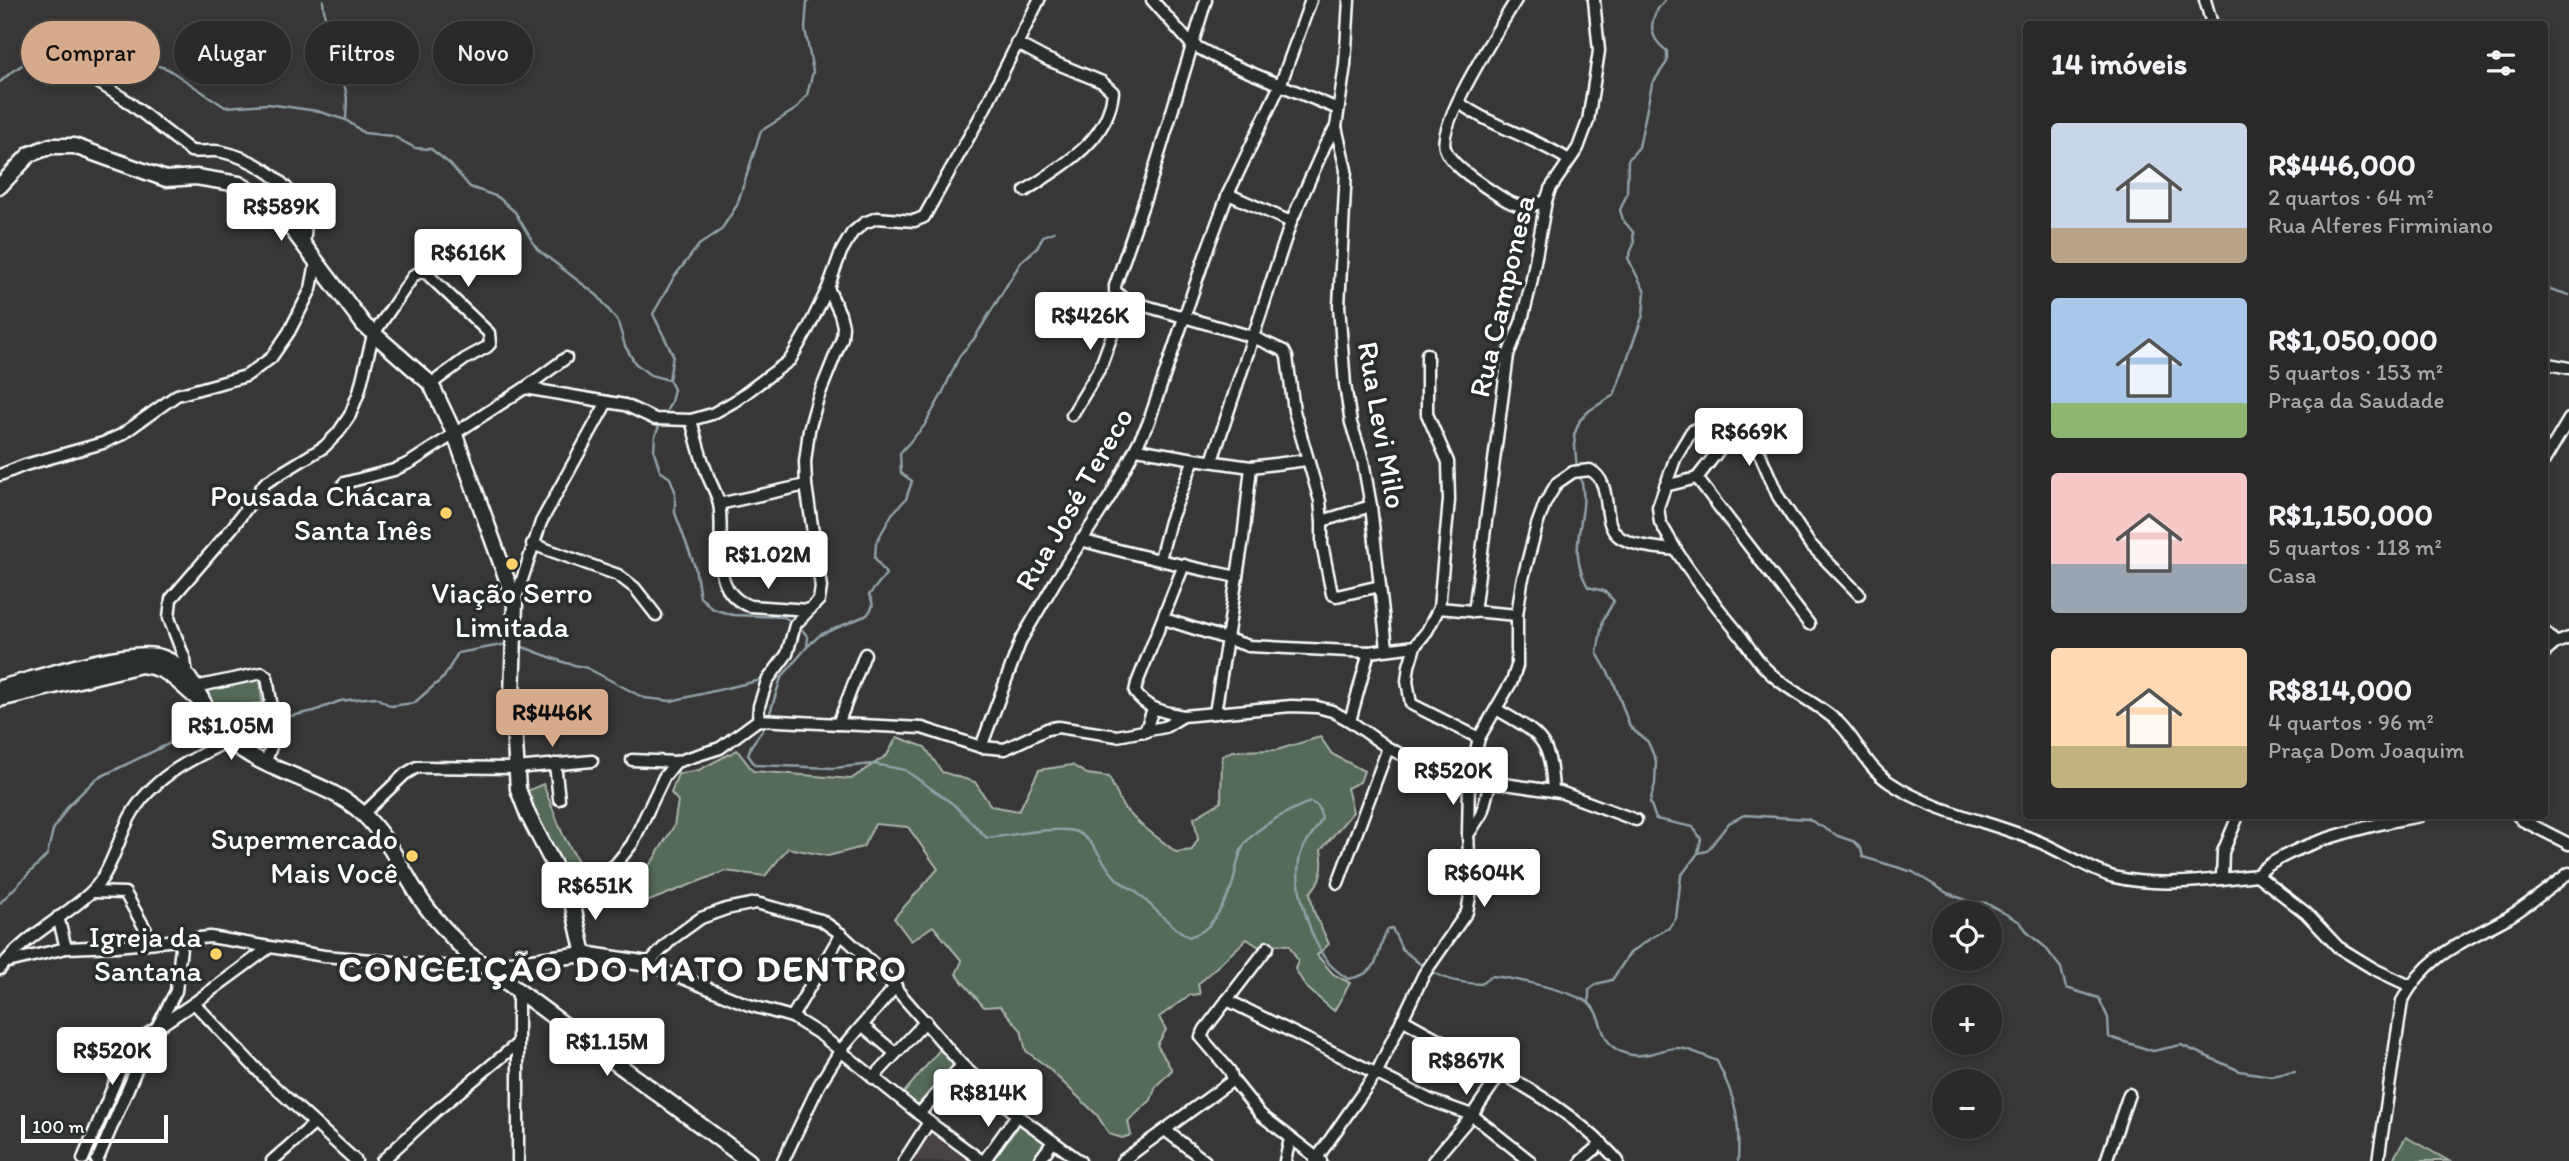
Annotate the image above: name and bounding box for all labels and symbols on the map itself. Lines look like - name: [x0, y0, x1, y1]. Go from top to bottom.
- pin: R$589K: [224, 184, 338, 243]
- street label: Rua Camponesa: [1460, 191, 1543, 401]
- pin: R$616K: [411, 230, 525, 289]
- pin: R$426K: [1033, 292, 1147, 352]
- street label: Rua Levi Milo: [1350, 338, 1415, 511]
- street label: Rua José Tereco: [1006, 400, 1141, 597]
- pin: R$669K: [1692, 408, 1806, 468]
- place label: Pousada Chácara Santa Inês: [210, 477, 432, 548]
- marker: Pousada Chácara Santa Inês: [438, 505, 454, 521]
- pin: R$1.02M: [703, 532, 833, 591]
- marker: Viação Serro Limitada: [504, 556, 520, 572]
- place label: Viação Serro Limitada: [431, 574, 593, 645]
- pin: R$446K: [495, 690, 609, 749]
- pin: R$1.05M: [166, 702, 296, 762]
- pin: R$520K: [1396, 748, 1510, 807]
- place label: Supermercado Mais Você: [211, 820, 398, 891]
- marker: Supermercado Mais Você: [404, 848, 420, 864]
- pin: R$604K: [1427, 850, 1541, 909]
- pin: R$651K: [538, 862, 652, 922]
- place label: Igreja da Santana: [89, 918, 202, 989]
- marker: Igreja da Santana: [208, 946, 224, 962]
- district label: CONCEIÇÃO DO MATO DENTRO: [338, 946, 908, 990]
- pin: R$1.15M: [542, 1018, 672, 1078]
- pin: R$520K: [55, 1028, 169, 1087]
- pin: R$867K: [1409, 1038, 1523, 1097]
- pin: R$814K: [931, 1070, 1045, 1129]
- scale bar: [21, 1112, 168, 1144]

